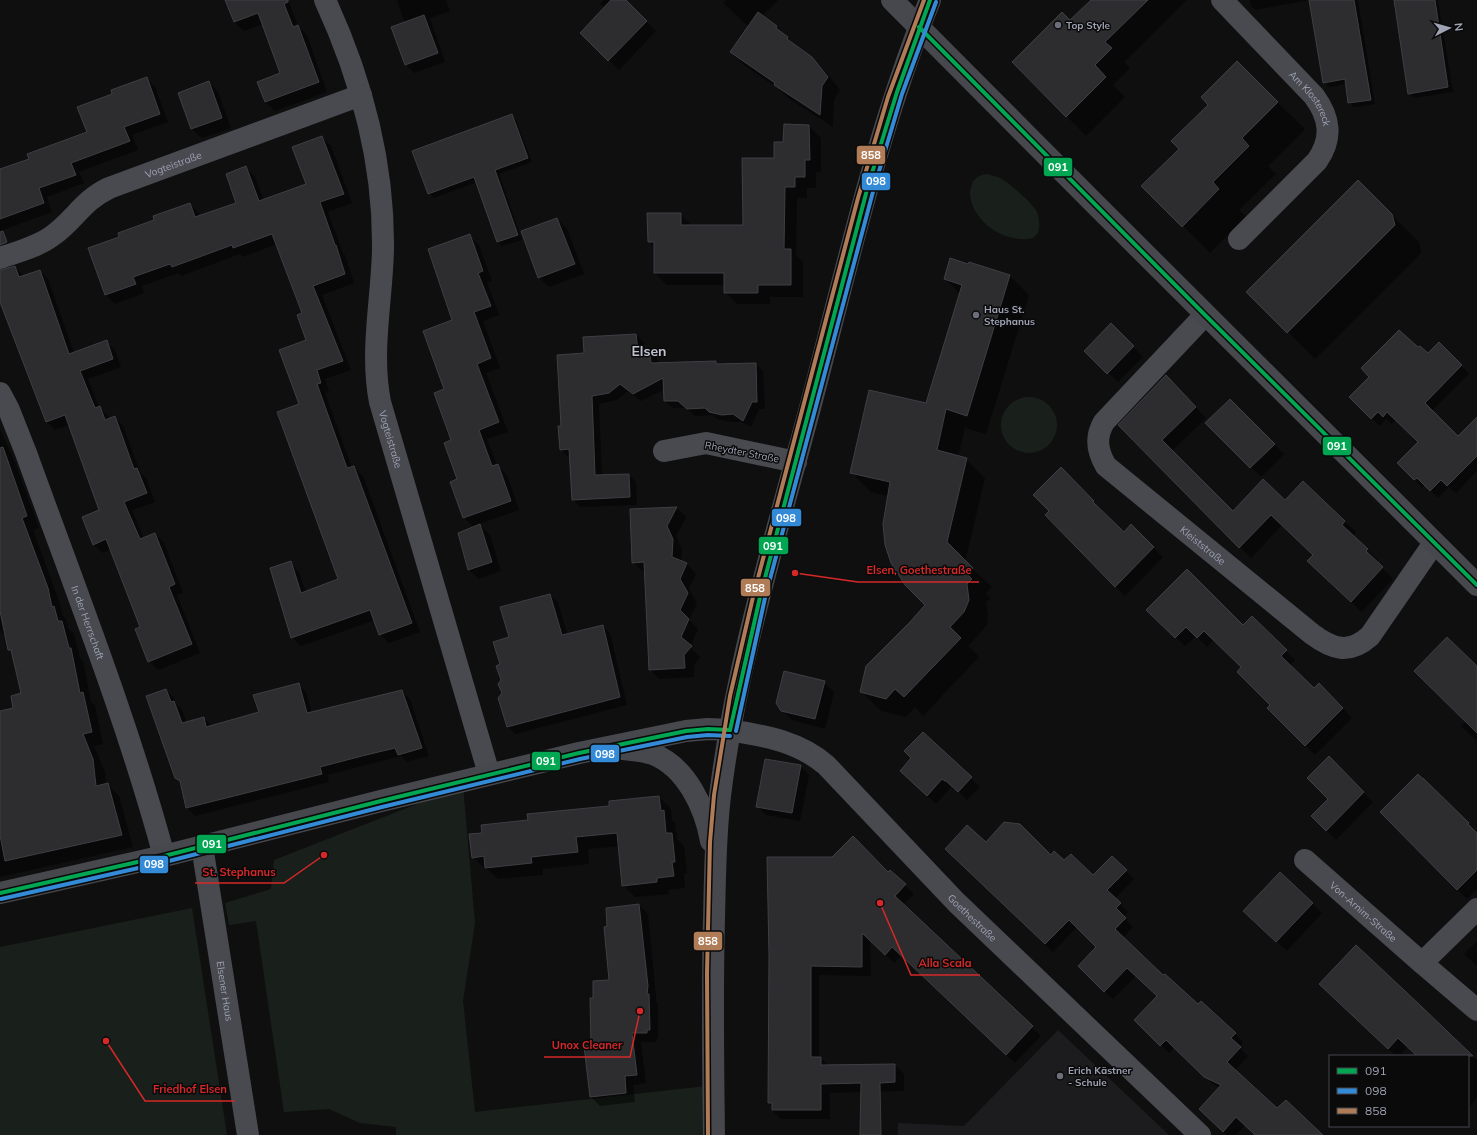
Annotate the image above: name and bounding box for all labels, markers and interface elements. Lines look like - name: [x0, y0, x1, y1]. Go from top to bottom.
- north arrow: [1429, 8, 1469, 48]
- place label: Top Style: [1066, 19, 1111, 32]
- marker: Top Style: [1053, 20, 1063, 30]
- text: N: [1452, 22, 1466, 32]
- street label: Am Klostereck: [1286, 68, 1334, 128]
- line badge: 858: [856, 145, 886, 165]
- street label: Vogteistraße: [143, 148, 203, 181]
- text: 858: [861, 148, 881, 162]
- line badge: 091: [1043, 157, 1073, 177]
- text: 091: [1048, 160, 1068, 174]
- line badge: 098: [861, 172, 891, 191]
- text: 098: [866, 174, 886, 188]
- place label: Haus St. Stephanus: [984, 303, 1035, 328]
- marker: Haus St. Stephanus: [971, 310, 981, 320]
- district label: Elsen: [631, 342, 667, 360]
- street label: Vogteistraße: [376, 409, 405, 469]
- line badge: 091: [1322, 436, 1352, 456]
- street label: Rheydter Straße: [704, 438, 780, 466]
- text: 091: [1327, 439, 1347, 453]
- line badge: 098: [771, 508, 802, 527]
- text: 098: [776, 511, 796, 525]
- street label: Kleiststraße: [1178, 523, 1228, 568]
- line badge: 091: [758, 536, 789, 555]
- text: 091: [763, 539, 783, 553]
- callout: Elsen, Goethestraße: [858, 559, 979, 582]
- text: Elsen, Goethestraße: [867, 563, 971, 577]
- line badge: 858: [740, 578, 771, 597]
- text: 858: [745, 581, 765, 595]
- street label: In der Herrschaft: [69, 584, 108, 662]
- line badge: 098: [590, 744, 620, 763]
- text: 098: [595, 747, 615, 761]
- line badge: 091: [531, 751, 561, 771]
- text: 091: [536, 754, 556, 768]
- line badge: 091: [196, 834, 227, 854]
- text: 091: [202, 837, 222, 851]
- line badge: 098: [139, 855, 169, 874]
- text: 098: [144, 857, 164, 871]
- callout: St. Stephanus: [195, 860, 284, 883]
- text: St. Stephanus: [202, 865, 276, 879]
- street label: Von-Arnim-Straße: [1327, 878, 1400, 945]
- street label: Goethestraße: [945, 891, 1000, 944]
- line badge: 858: [693, 931, 723, 951]
- text: 858: [698, 934, 718, 948]
- callout: Alla Scala: [911, 952, 980, 975]
- text: Alla Scala: [919, 956, 972, 970]
- street label: Elsener Haus: [214, 960, 236, 1022]
- callout: Unox Cleaner: [544, 1034, 630, 1057]
- text: Unox Cleaner: [552, 1038, 623, 1052]
- legend: [1329, 1055, 1469, 1127]
- text: 091: [1365, 1063, 1387, 1078]
- place label: Erich Kästner - Schule: [1068, 1064, 1131, 1089]
- marker: Erich Kästner - Schule: [1055, 1071, 1065, 1081]
- callout: Friedhof Elsen: [145, 1078, 235, 1101]
- text: Friedhof Elsen: [153, 1082, 227, 1096]
- text: 098: [1365, 1083, 1387, 1098]
- text: 858: [1365, 1103, 1387, 1118]

